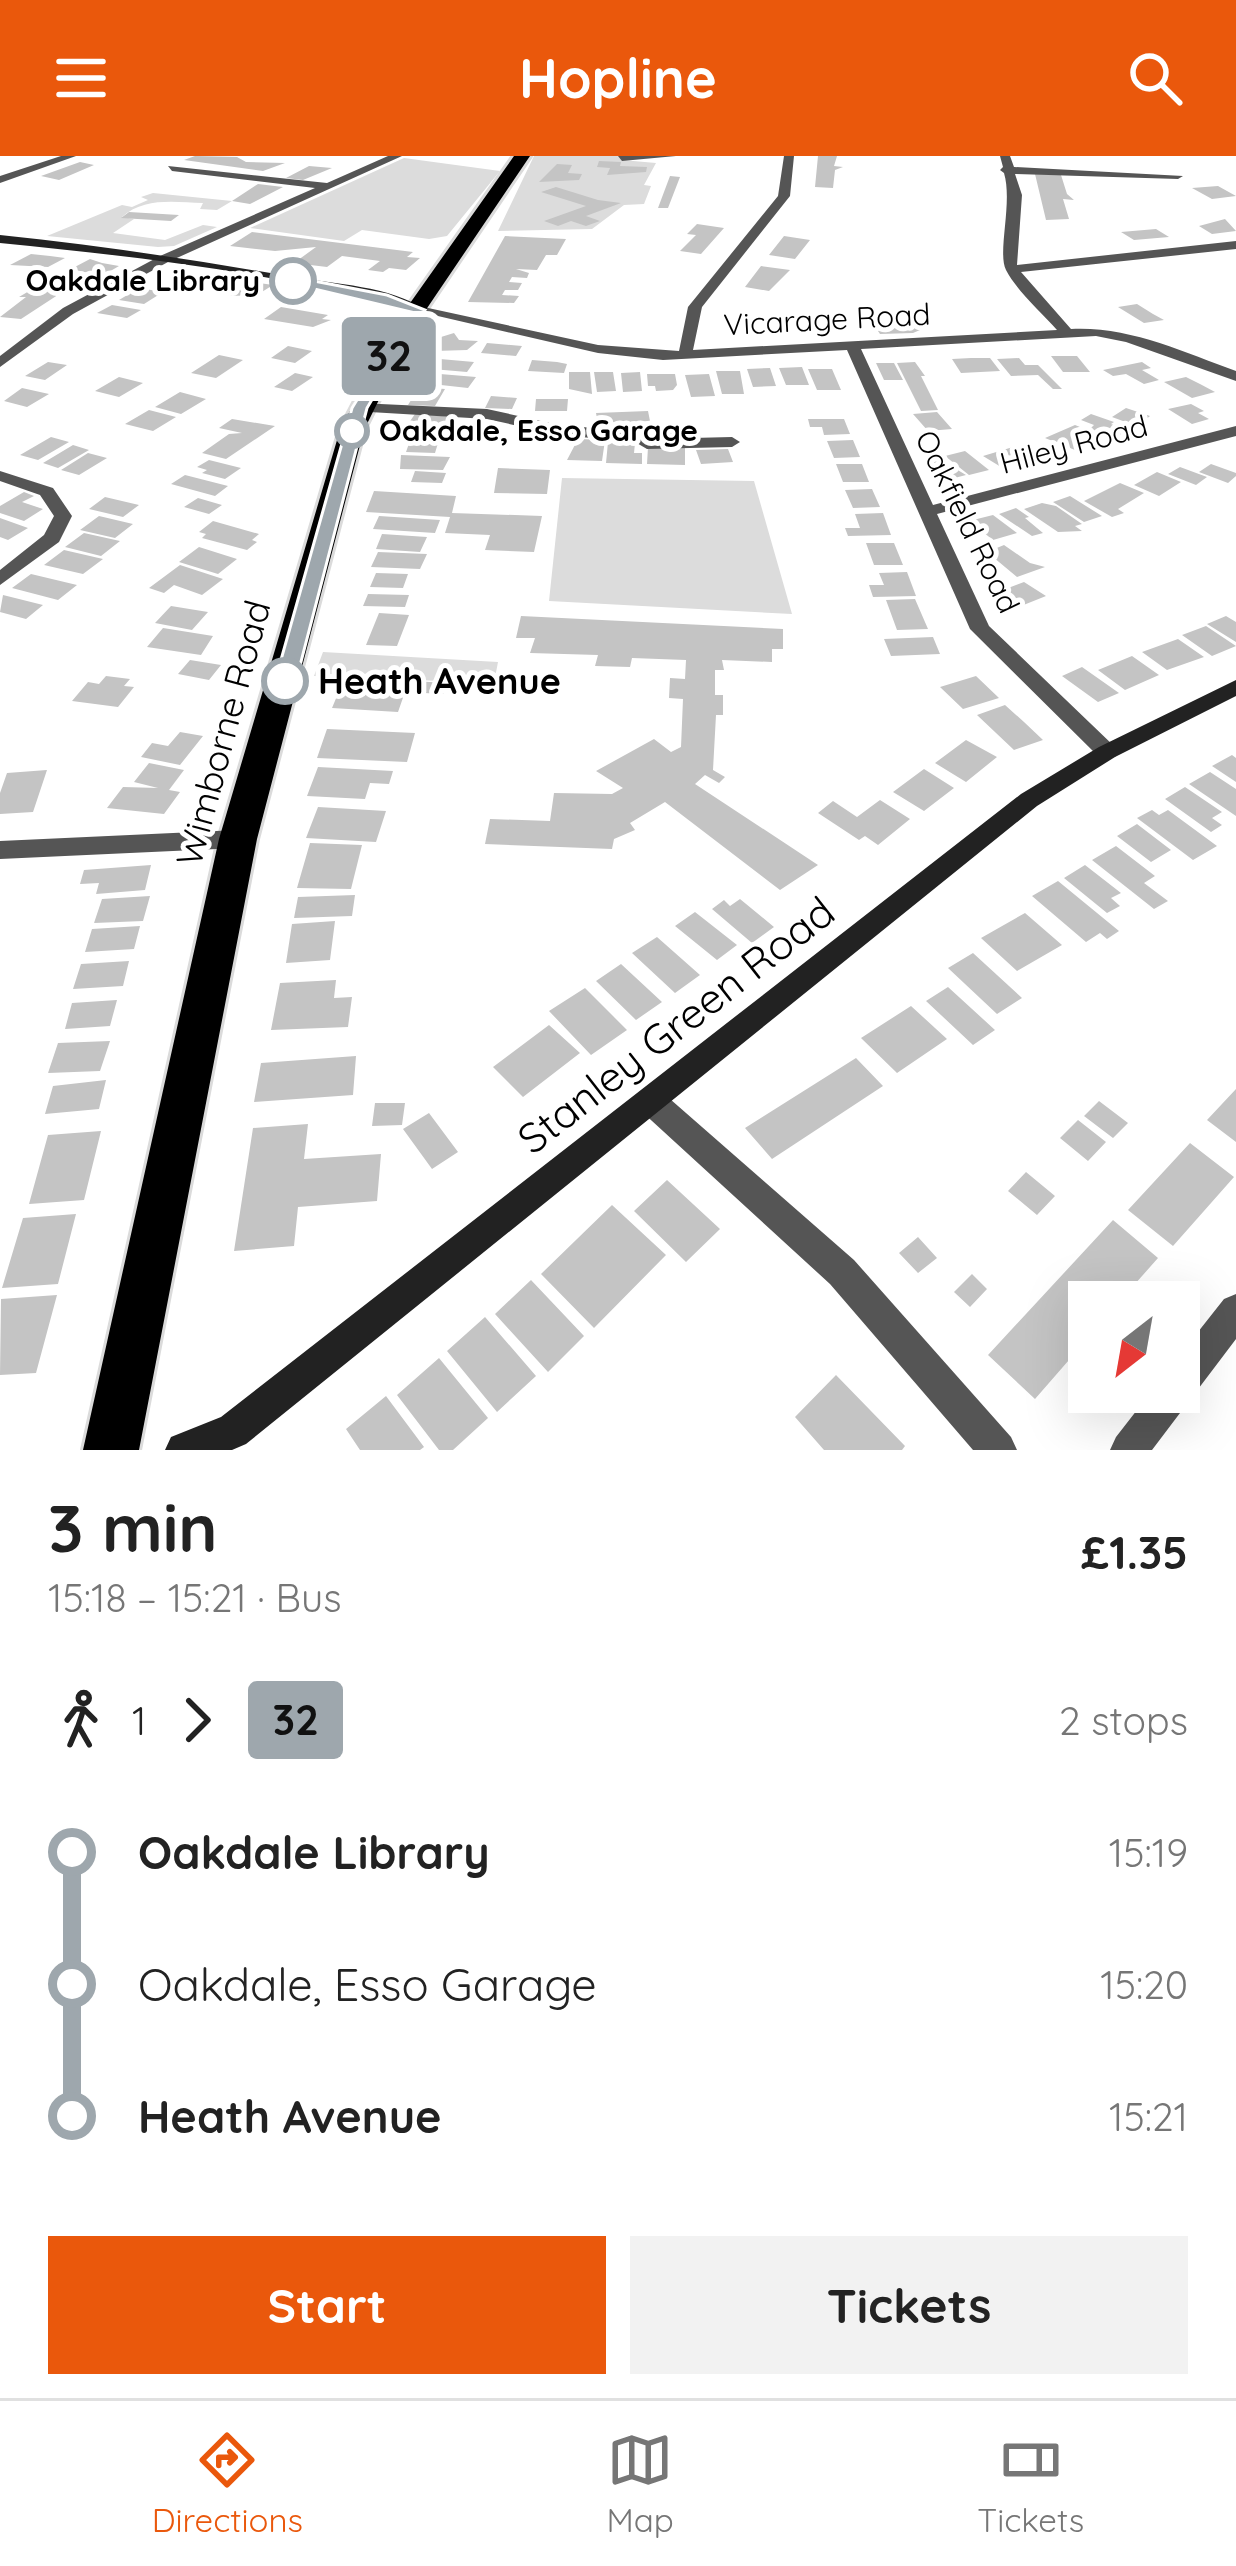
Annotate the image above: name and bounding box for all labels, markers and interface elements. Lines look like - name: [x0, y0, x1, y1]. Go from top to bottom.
- text: Hopline: [519, 44, 717, 112]
- icon: menu: [48, 45, 114, 111]
- icon: search: [1122, 45, 1188, 111]
- marker: Oakdale Library: [271, 259, 315, 303]
- place label: Oakdale Library: [25, 261, 260, 299]
- street label: Vicarage Road: [723, 295, 931, 343]
- line badge: 32: [335, 317, 443, 395]
- text: 32: [366, 329, 412, 382]
- street label: Hiley Road: [996, 406, 1152, 482]
- place label: Oakdale, Esso Garage: [379, 411, 698, 449]
- marker: Oakdale, Esso Garage: [336, 415, 368, 447]
- street label: Oakfield Road: [907, 424, 1029, 619]
- street label: Wimborne Road: [165, 595, 280, 871]
- place label: Heath Avenue: [318, 658, 561, 703]
- marker: Heath Avenue: [263, 659, 307, 703]
- street label: Stanley Green Road: [507, 884, 845, 1165]
- north arrow: [1068, 1281, 1200, 1413]
- map controls: [1068, 1281, 1200, 1413]
- text: 3 min: [48, 1486, 218, 1569]
- text: £1.35: [1081, 1524, 1188, 1580]
- text: 15:18 – 15:21 · Bus: [48, 1573, 341, 1622]
- icon: walk: [48, 1687, 114, 1753]
- icon: forward: [164, 1687, 230, 1753]
- text: 32: [272, 1693, 319, 1746]
- text: 1: [132, 1696, 146, 1745]
- text: 2 stops: [1059, 1696, 1188, 1745]
- text: Oakdale Library: [138, 1824, 490, 1880]
- text: 15:19: [1109, 1828, 1188, 1877]
- text: Oakdale, Esso Garage: [138, 1956, 597, 2012]
- text: 15:20: [1100, 1960, 1188, 2009]
- text: Heath Avenue: [138, 2088, 442, 2144]
- text: 15:21: [1109, 2092, 1188, 2141]
- button: Start: [48, 2236, 606, 2374]
- button: Tickets: [630, 2236, 1188, 2374]
- tab: Directions: [152, 2427, 303, 2540]
- tab: Map: [606, 2427, 674, 2540]
- tab: Tickets: [977, 2427, 1084, 2540]

